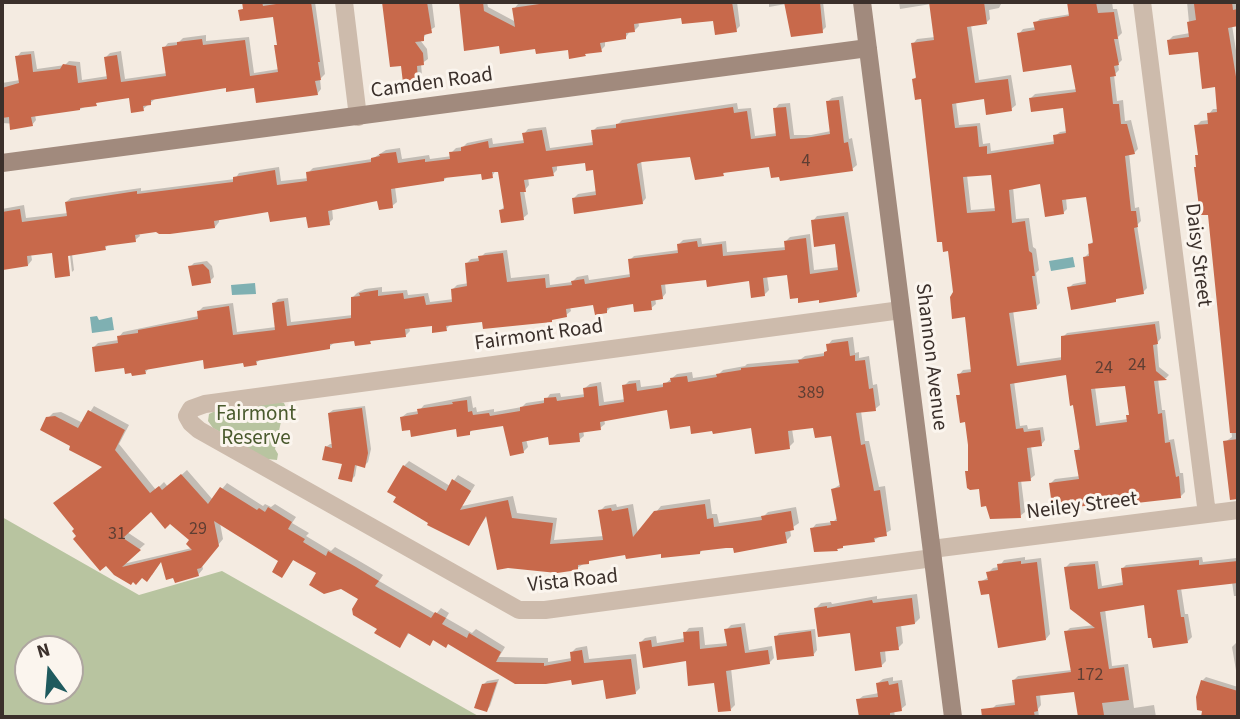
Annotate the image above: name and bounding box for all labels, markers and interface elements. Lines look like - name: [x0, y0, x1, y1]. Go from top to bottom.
- street label: Camden Road: [369, 63, 495, 105]
- house number: 4: [802, 151, 810, 173]
- street label: Daisy Street: [1178, 202, 1216, 308]
- street label: Shannon Avenue: [908, 282, 952, 432]
- street label: Fairmont Road: [473, 315, 605, 357]
- house number: 24: [1128, 355, 1146, 377]
- house number: 24: [1095, 358, 1113, 380]
- house number: 389: [798, 383, 824, 405]
- park label: Fairmont Reserve: [216, 402, 296, 452]
- street label: Neiley Street: [1025, 488, 1139, 526]
- house number: 29: [189, 519, 207, 541]
- house number: 31: [108, 524, 126, 546]
- street label: Vista Road: [526, 565, 620, 599]
- north arrow: [14, 635, 84, 705]
- text: N: [34, 637, 53, 666]
- house number: 172: [1077, 665, 1103, 687]

